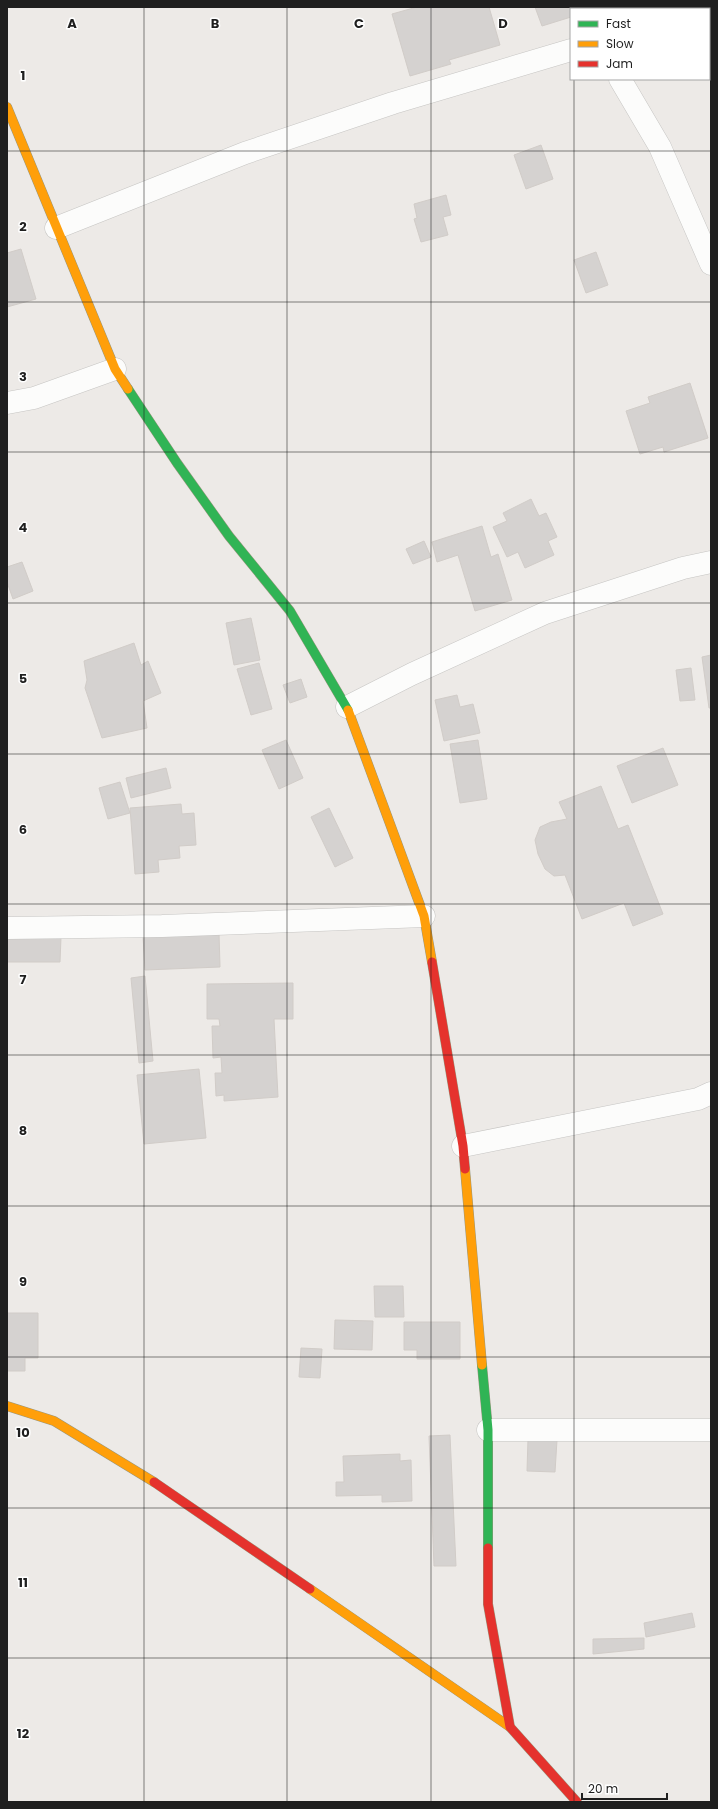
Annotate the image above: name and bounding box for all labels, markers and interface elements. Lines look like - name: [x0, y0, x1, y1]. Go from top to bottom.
- legend: [570, 8, 710, 80]
- text: A: [67, 14, 77, 33]
- text: B: [211, 14, 220, 33]
- text: C: [354, 14, 364, 33]
- text: D: [498, 14, 508, 33]
- text: Fast: [606, 15, 631, 32]
- text: Slow: [606, 35, 634, 52]
- text: Jam: [606, 55, 633, 72]
- text: 1: [21, 66, 25, 85]
- text: 2: [19, 217, 27, 236]
- text: 3: [19, 367, 27, 386]
- text: 4: [19, 518, 28, 537]
- text: 5: [19, 669, 27, 688]
- text: 6: [19, 820, 27, 839]
- text: 7: [20, 970, 27, 989]
- text: 8: [19, 1121, 27, 1140]
- text: 9: [19, 1272, 27, 1291]
- text: 10: [16, 1423, 30, 1442]
- text: 11: [18, 1573, 28, 1592]
- text: 12: [17, 1724, 30, 1743]
- scale bar: [582, 1775, 667, 1801]
- text: 20 m: [588, 1780, 618, 1797]

